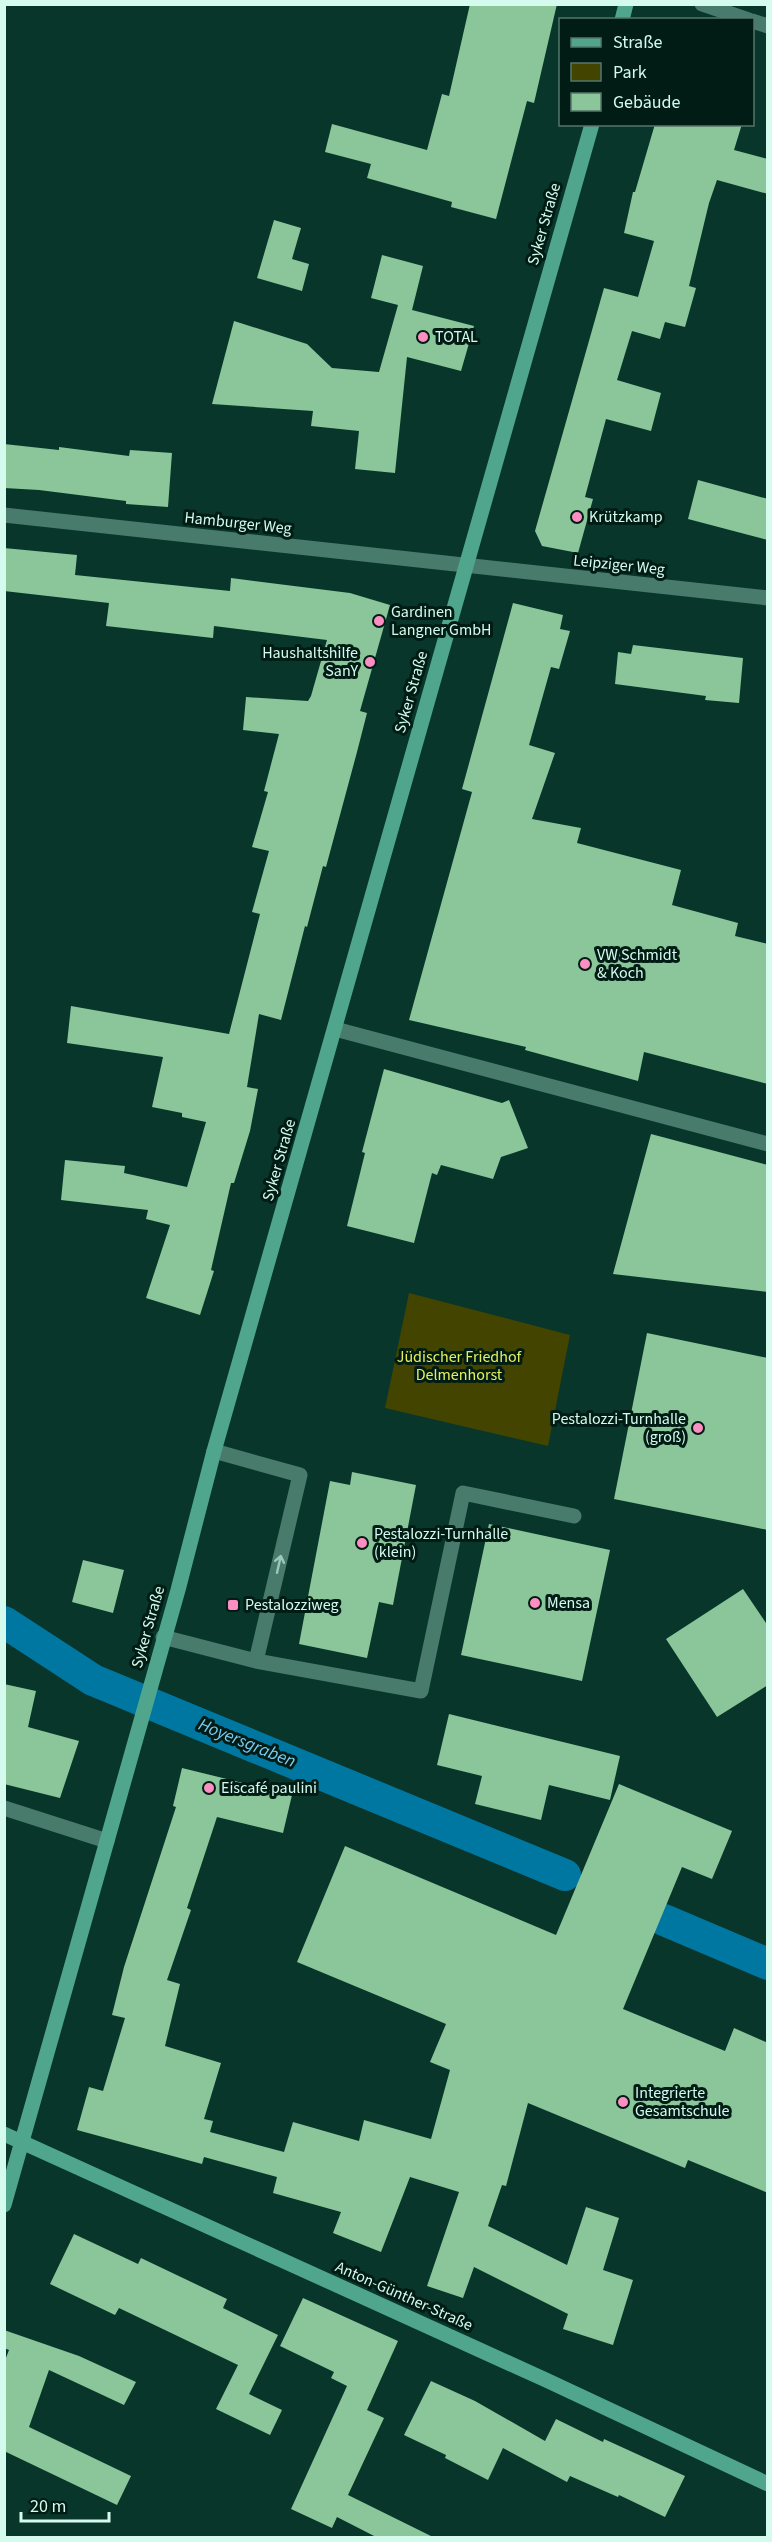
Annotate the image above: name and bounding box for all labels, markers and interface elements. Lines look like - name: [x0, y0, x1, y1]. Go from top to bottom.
- legend: [559, 18, 754, 126]
- text: Straße: [613, 30, 663, 55]
- text: Park: [613, 60, 647, 85]
- text: Gebäude: [613, 90, 681, 115]
- street label: Syker Straße: [522, 180, 566, 268]
- place label: TOTAL: [435, 326, 478, 348]
- marker: TOTAL: [416, 330, 430, 344]
- street label: Hamburger Weg: [183, 506, 293, 540]
- place label: Krützkamp: [589, 506, 663, 528]
- marker: Krützkamp: [570, 510, 584, 524]
- street label: Leipziger Weg: [572, 549, 666, 581]
- place label: Gardinen Langner GmbH: [391, 601, 492, 641]
- marker: Gardinen Langner GmbH: [372, 614, 386, 628]
- place label: Haushaltshilfe SanY: [262, 642, 358, 682]
- street label: Syker Straße: [389, 648, 433, 736]
- marker: Haushaltshilfe SanY: [363, 655, 377, 669]
- place label: VW Schmidt & Koch: [597, 944, 678, 984]
- marker: VW Schmidt & Koch: [578, 957, 592, 971]
- street label: Syker Straße: [257, 1116, 301, 1204]
- park label: Jüdischer Friedhof Delmenhorst: [397, 1346, 523, 1386]
- place label: Pestalozzi-Turnhalle (groß): [552, 1408, 686, 1448]
- marker: Pestalozzi-Turnhalle (groß): [691, 1421, 705, 1435]
- place label: Pestalozzi-Turnhalle (klein): [374, 1523, 508, 1563]
- marker: Pestalozzi-Turnhalle (klein): [355, 1536, 369, 1550]
- one-way arrow: [274, 1554, 286, 1573]
- street label: Syker Straße: [126, 1583, 170, 1671]
- place label: Mensa: [547, 1592, 590, 1614]
- place label: Pestalozziweg: [245, 1594, 339, 1616]
- marker: Mensa: [528, 1596, 542, 1610]
- marker: Pestalozziweg: [226, 1598, 240, 1612]
- water label: Hoyersgraben: [195, 1712, 299, 1774]
- place label: Eiscafé paulini: [221, 1777, 317, 1799]
- marker: Eiscafé paulini: [202, 1781, 216, 1795]
- place label: Integrierte Gesamtschule: [635, 2082, 730, 2122]
- marker: Integrierte Gesamtschule: [616, 2095, 630, 2109]
- street label: Anton-Günther-Straße: [332, 2256, 476, 2336]
- scale bar: [21, 2485, 110, 2523]
- text: 20 m: [30, 2494, 66, 2519]

